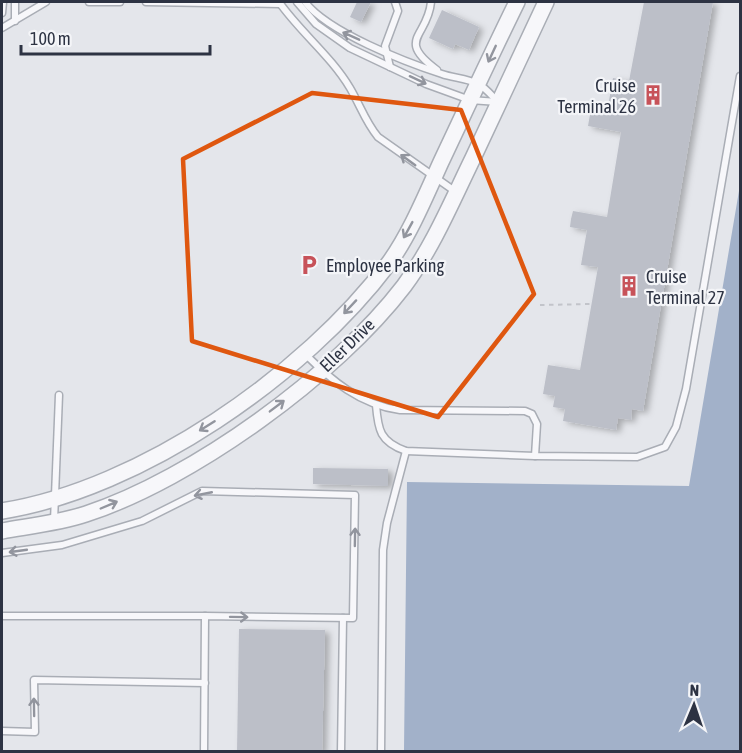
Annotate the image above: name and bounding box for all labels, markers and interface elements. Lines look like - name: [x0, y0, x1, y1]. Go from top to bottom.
- scale bar: [21, 18, 210, 56]
- text: 100 m: [30, 28, 71, 49]
- one-way arrow: [343, 30, 361, 41]
- one-way arrow: [485, 45, 497, 63]
- one-way arrow: [408, 75, 426, 87]
- place label: Cruise Terminal 26: [557, 75, 636, 117]
- building icon: Cruise Terminal 26: [641, 83, 665, 107]
- one-way arrow: [400, 154, 416, 166]
- one-way arrow: [402, 221, 414, 238]
- parking icon: Employee Parking: [297, 253, 321, 277]
- place label: Employee Parking: [326, 255, 444, 276]
- place label: Cruise Terminal 27: [646, 266, 725, 308]
- building icon: Cruise Terminal 27: [617, 274, 641, 298]
- one-way arrow: [343, 299, 358, 314]
- street label: Eller Drive: [315, 314, 379, 376]
- one-way arrow: [269, 400, 285, 413]
- one-way arrow: [199, 420, 216, 432]
- one-way arrow: [194, 489, 213, 500]
- one-way arrow: [100, 499, 118, 510]
- one-way arrow: [349, 528, 360, 548]
- one-way arrow: [9, 545, 29, 556]
- one-way arrow: [229, 611, 249, 623]
- north arrow: [664, 675, 724, 735]
- text: N: [689, 681, 700, 699]
- one-way arrow: [29, 697, 40, 717]

